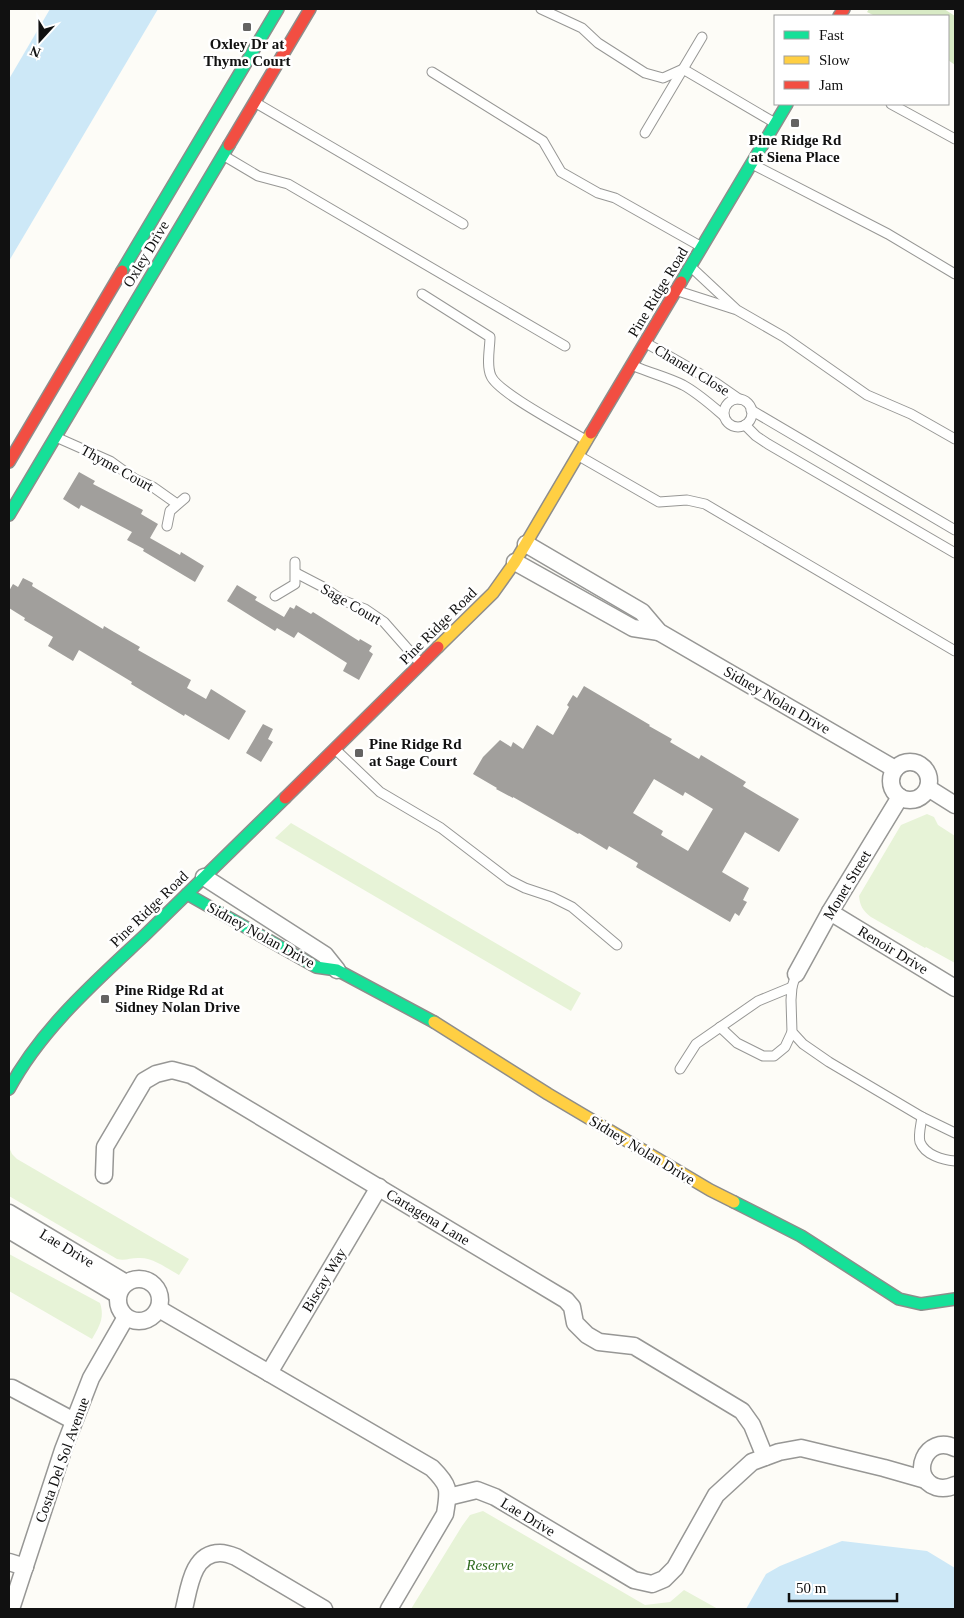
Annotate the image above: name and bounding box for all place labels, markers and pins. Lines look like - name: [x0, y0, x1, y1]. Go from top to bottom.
- marker: Oxley Dr at Thyme Court: [241, 21, 253, 33]
- place label: Oxley Dr at Thyme Court: [203, 36, 291, 69]
- marker: Pine Ridge Rd at Siena Place: [789, 117, 801, 129]
- place label: Pine Ridge Rd at Siena Place: [749, 132, 842, 165]
- place label: Pine Ridge Rd at Sage Court: [369, 736, 462, 769]
- marker: Pine Ridge Rd at Sage Court: [353, 747, 365, 759]
- place label: Pine Ridge Rd at Sidney Nolan Drive: [115, 982, 240, 1015]
- marker: Pine Ridge Rd at Sidney Nolan Drive: [99, 993, 111, 1005]

